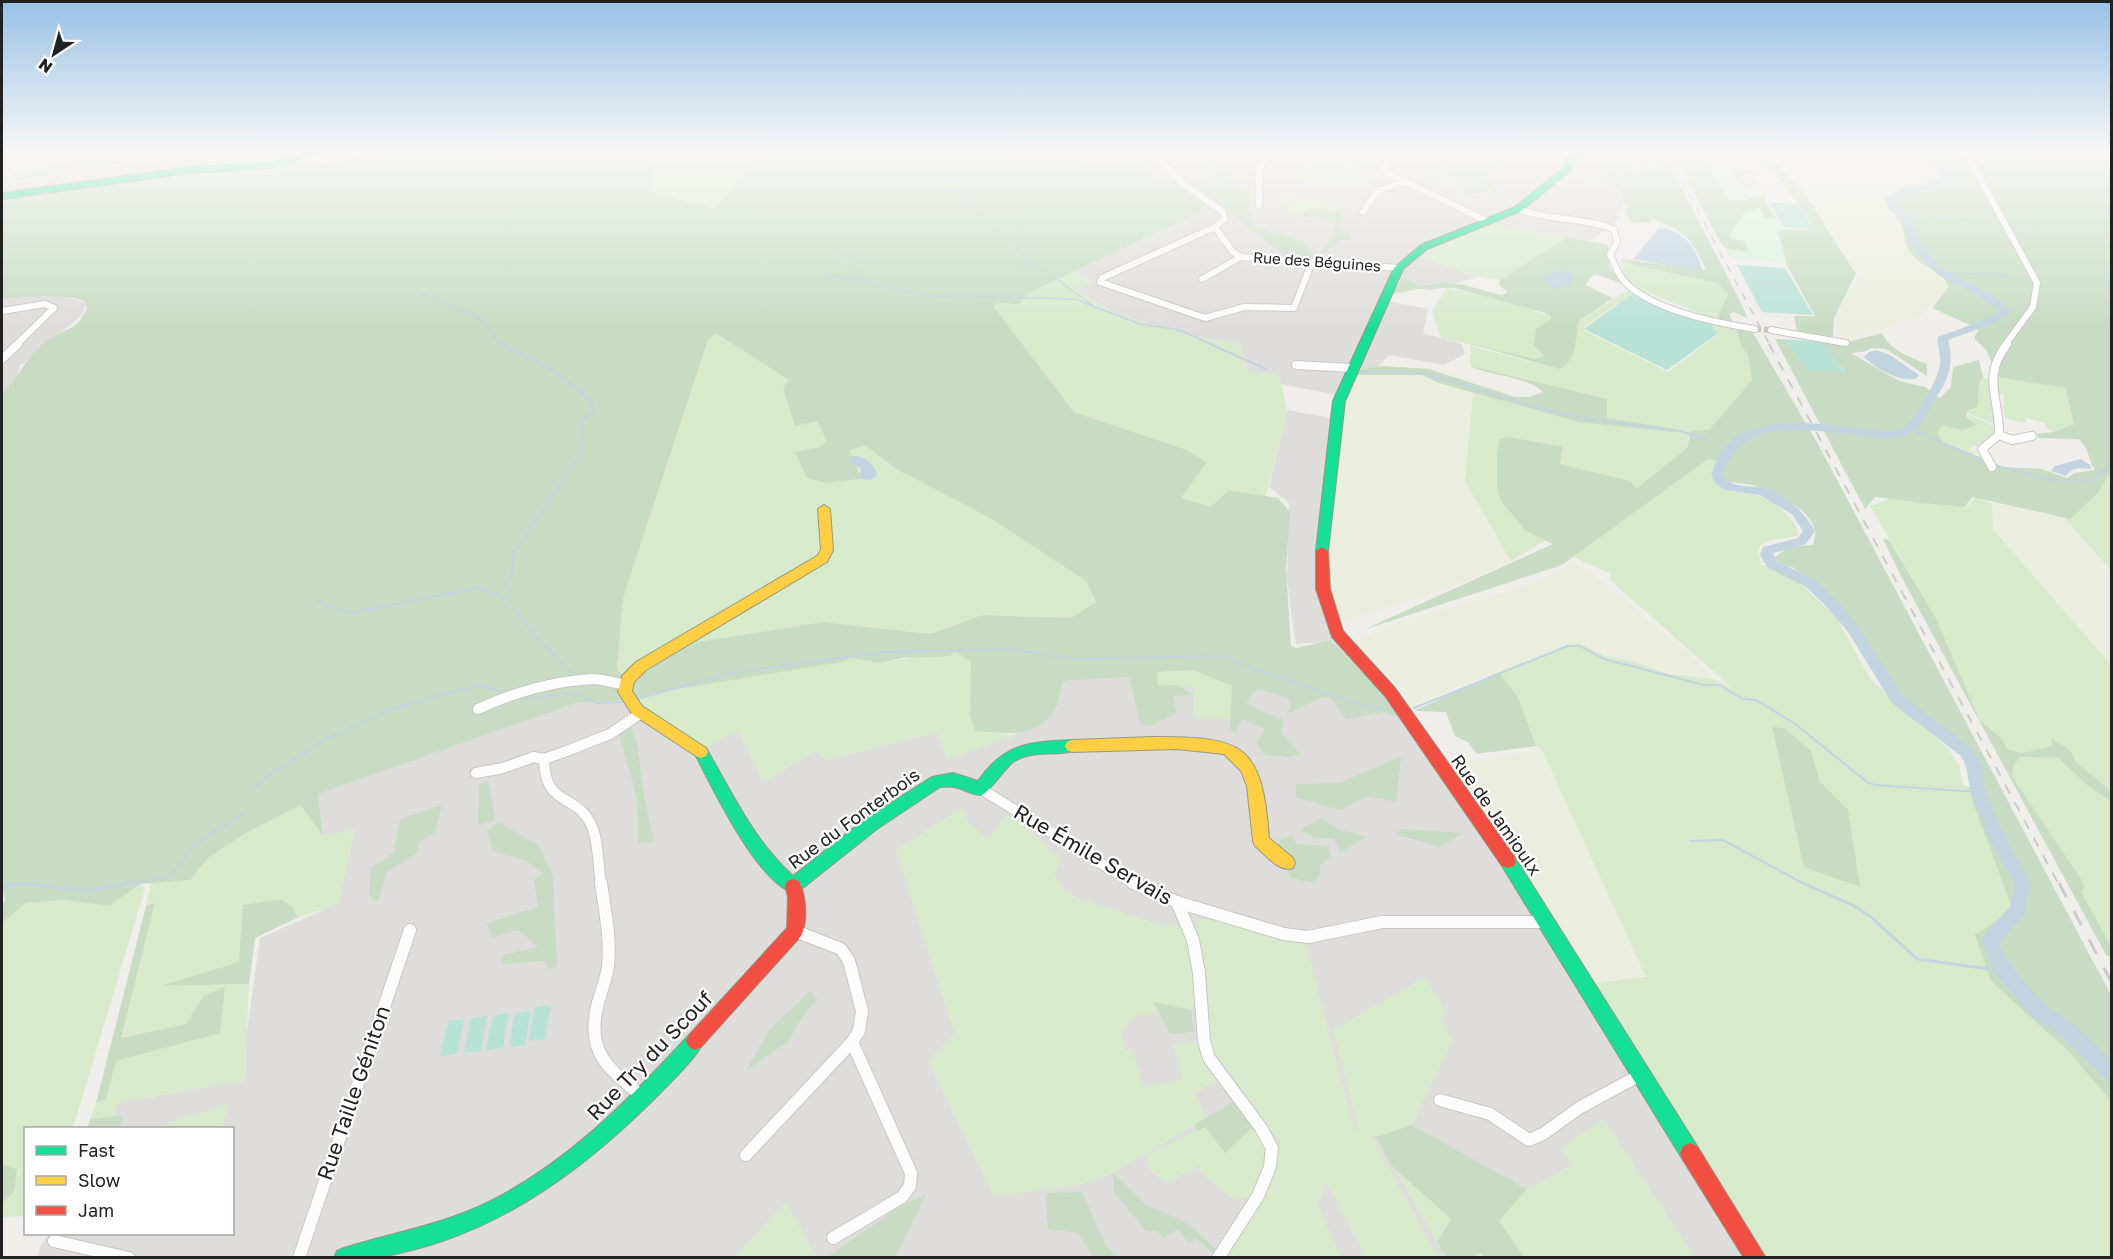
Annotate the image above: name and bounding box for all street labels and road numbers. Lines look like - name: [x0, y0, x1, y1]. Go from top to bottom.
- street label: Rue des Béguines: [1253, 248, 1382, 274]
- street label: Rue de Jamioulx: [1447, 750, 1547, 879]
- street label: Rue du Fonterbois: [783, 763, 924, 873]
- street label: Rue Émile Servais: [1009, 798, 1178, 910]
- street label: Rue Try du Scouf: [581, 985, 718, 1125]
- street label: Rue Taille Géniton: [311, 1002, 395, 1183]

